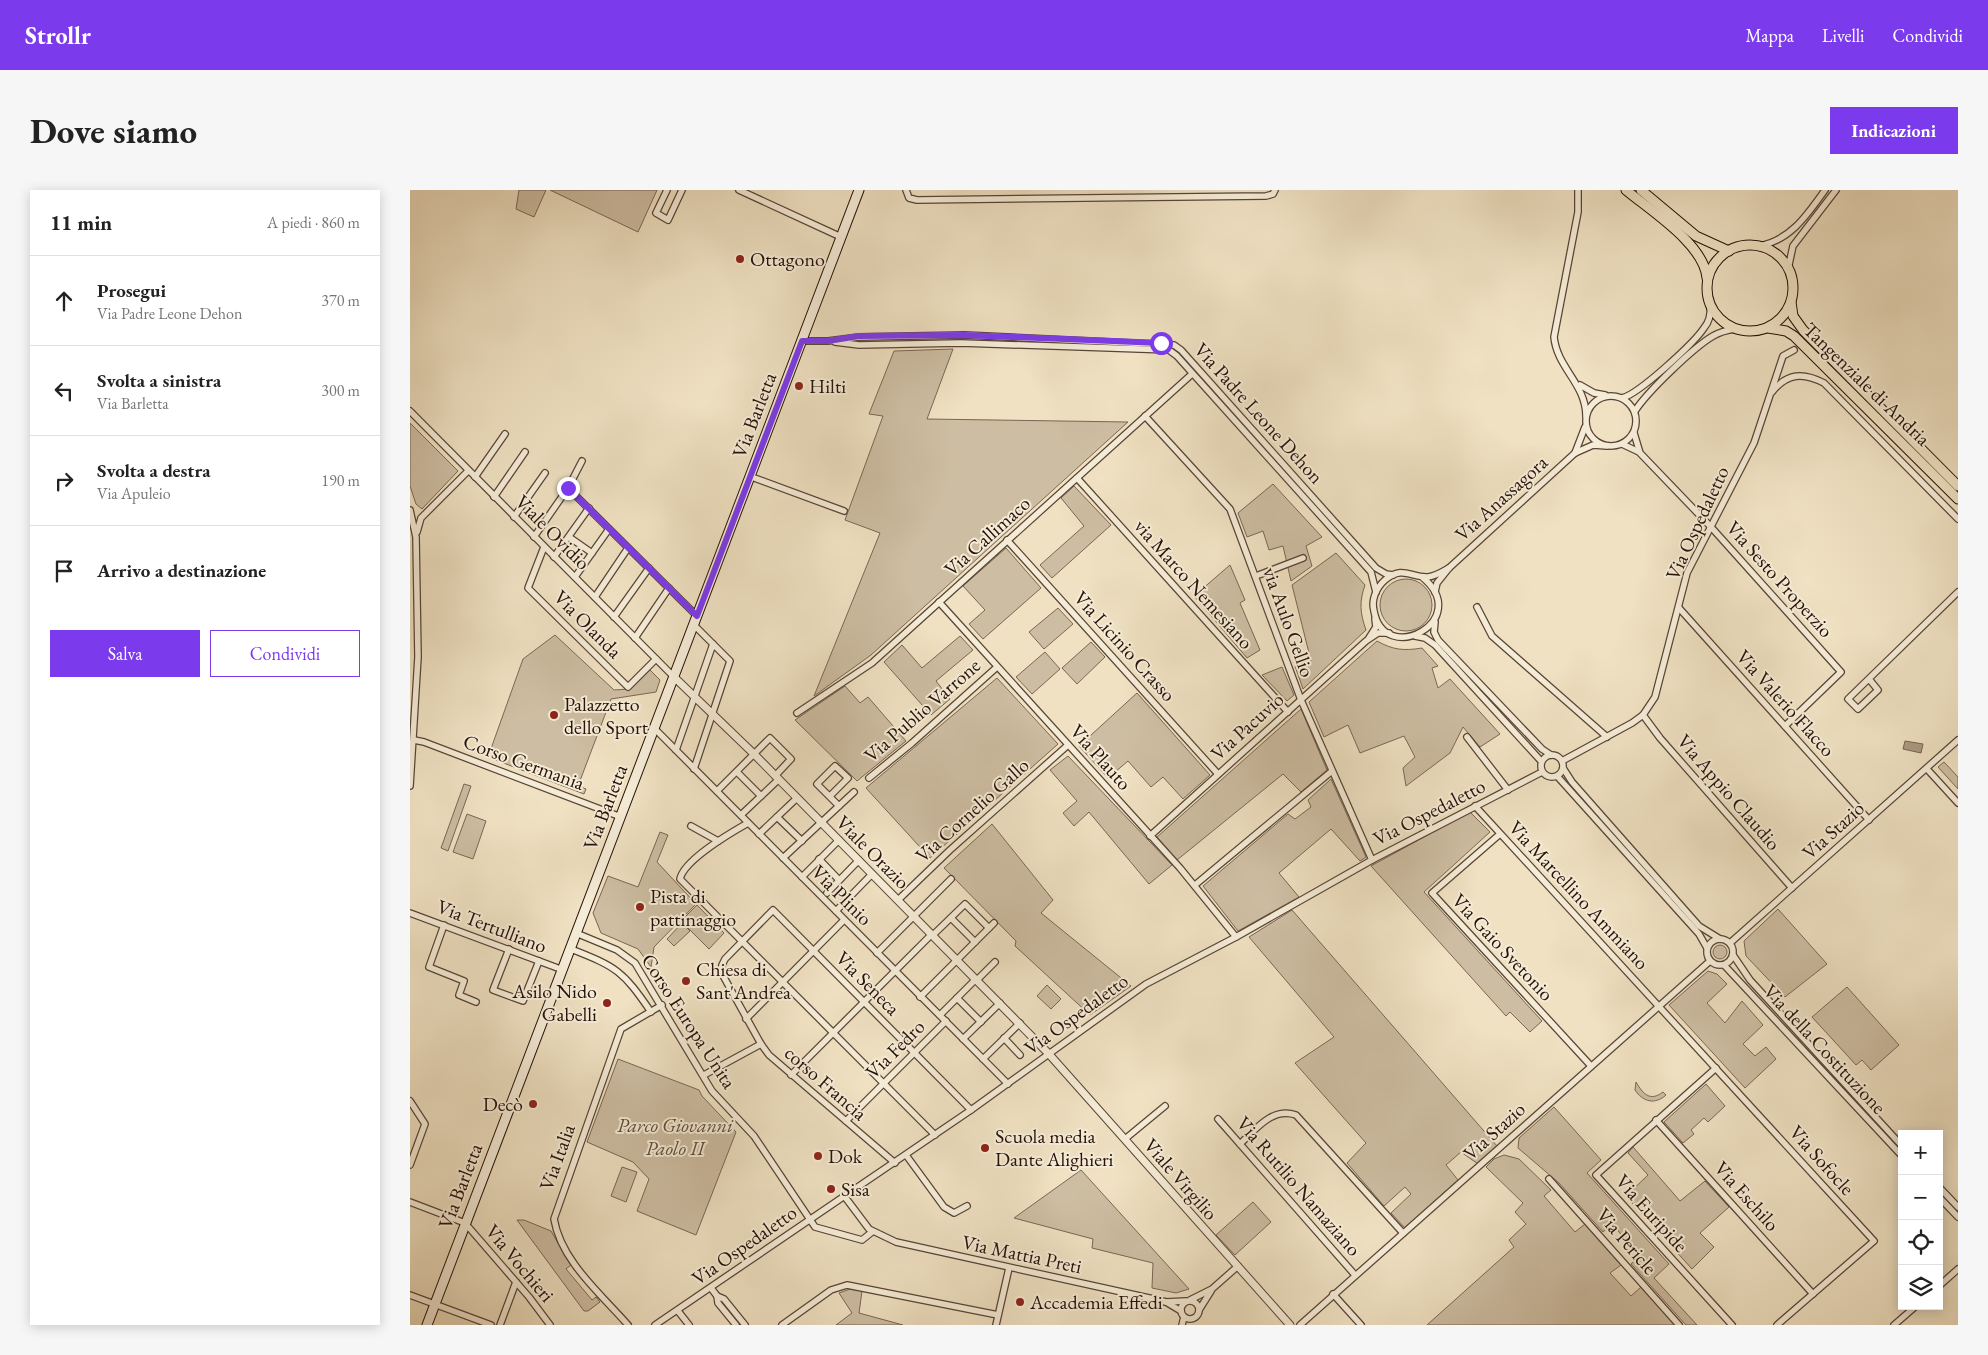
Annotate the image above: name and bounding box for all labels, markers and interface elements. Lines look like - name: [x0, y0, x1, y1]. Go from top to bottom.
- text: Strollr: [25, 20, 91, 51]
- text: Mappa: [1745, 24, 1794, 47]
- text: Livelli: [1822, 24, 1864, 47]
- text: Condividi: [1892, 24, 1963, 47]
- button: Indicazioni: [1830, 107, 1958, 154]
- text: Dove siamo: [30, 108, 197, 153]
- text: 11 min: [50, 209, 112, 236]
- text: A piedi · 860 m: [267, 212, 360, 233]
- place label: Ottagono: [750, 246, 825, 272]
- marker: Ottagono: [734, 253, 746, 265]
- text: Prosegui: [97, 278, 166, 303]
- icon: ahead: [50, 287, 78, 315]
- text: 370 m: [321, 290, 360, 311]
- text: Via Padre Leone Dehon: [97, 303, 242, 324]
- street label: Tangenziale di Andria: [1798, 317, 1936, 451]
- route start: [1150, 332, 1173, 355]
- street label: Via Padre Leone Dehon: [1189, 337, 1330, 490]
- text: Svolta a sinistra: [97, 368, 221, 393]
- street label: Via Barletta: [726, 369, 782, 461]
- place label: Hilti: [809, 373, 846, 399]
- icon: left: [50, 377, 78, 405]
- text: 300 m: [321, 380, 360, 401]
- marker: Hilti: [793, 380, 805, 392]
- text: Via Barletta: [97, 393, 169, 414]
- street label: Via Anassagora: [1449, 449, 1553, 547]
- text: Svolta a destra: [97, 458, 211, 483]
- street label: Via Ospedaletto: [1659, 462, 1735, 584]
- icon: right: [50, 467, 78, 495]
- text: 190 m: [321, 470, 360, 491]
- route end: [557, 477, 580, 500]
- text: Via Apuleio: [97, 483, 171, 504]
- street label: Viale Ovidio: [510, 489, 596, 575]
- street label: Via Callimaco: [938, 490, 1036, 582]
- street label: via Marco Nemesiano: [1129, 513, 1259, 655]
- street label: Via Sesto Properzio: [1721, 515, 1839, 643]
- icon: arrive: [50, 557, 78, 585]
- text: Arrivo a destinazione: [97, 558, 266, 583]
- street label: via Aulo Gellio: [1257, 563, 1321, 681]
- street label: Via Olanda: [548, 584, 628, 664]
- street label: Via Licinio Crasso: [1068, 585, 1182, 707]
- button: Salva: [50, 630, 200, 677]
- button: Condividi: [210, 630, 360, 677]
- street label: Via Valerio Flacco: [1731, 644, 1841, 762]
- street label: Via Publio Varrone: [858, 652, 986, 768]
- street label: Via Pacuvio: [1205, 686, 1289, 766]
- place label: Palazzetto dello Sport: [564, 691, 649, 740]
- marker: Palazzetto dello Sport: [548, 709, 560, 721]
- street label: Via Plauto: [1064, 718, 1138, 796]
- street label: Corso Germania: [460, 728, 588, 796]
- street label: Via Appio Claudio: [1671, 728, 1787, 856]
- street label: Via Cornelio Gallo: [910, 752, 1035, 868]
- street label: Via Barletta: [577, 761, 633, 853]
- street label: Via Ospedaletto: [1368, 773, 1490, 851]
- street label: Via Stazio: [1796, 795, 1870, 865]
- street label: Viale Orazio: [830, 809, 916, 895]
- street label: Via Marcellino Ammiano: [1503, 815, 1655, 975]
- street label: Via Plinio: [806, 859, 878, 931]
- place label: Pista di pattinaggio: [650, 883, 736, 932]
- street label: Via Gaio Svetonio: [1446, 888, 1560, 1006]
- street label: Via Tertulliano: [433, 893, 551, 959]
- marker: Pista di pattinaggio: [634, 901, 646, 913]
- street label: Via Seneca: [830, 945, 906, 1021]
- street label: Corso Europa Unita: [636, 949, 742, 1094]
- place label: Chiesa di Sant'Andrea: [696, 956, 791, 1005]
- street label: Via Ospedaletto: [1019, 967, 1133, 1061]
- marker: Chiesa di Sant'Andrea: [680, 975, 692, 987]
- place label: Asilo Nido Gabelli: [511, 978, 597, 1027]
- street label: Via della Costituzione: [1758, 978, 1892, 1120]
- marker: Asilo Nido Gabelli: [601, 997, 613, 1009]
- street label: Via Fedro: [860, 1014, 930, 1084]
- street label: corso Francia: [779, 1040, 873, 1126]
- place label: Decò: [483, 1091, 523, 1117]
- street label: Via Stazio: [1457, 1096, 1531, 1166]
- marker: Decò: [527, 1098, 539, 1110]
- street label: Via Rutilio Namaziano: [1231, 1111, 1367, 1262]
- park label: Parco Giovanni Paolo II: [617, 1112, 734, 1161]
- street label: Via Sofocle: [1784, 1119, 1860, 1201]
- street label: Via Italia: [533, 1120, 581, 1194]
- place label: Scuola media Dante Alighieri: [995, 1123, 1114, 1172]
- map controls: [1898, 1130, 1943, 1310]
- button: +: [1898, 1130, 1943, 1175]
- street label: Viale Virgilio: [1138, 1133, 1224, 1225]
- street label: Via Barletta: [432, 1140, 488, 1232]
- marker: Scuola media Dante Alighieri: [979, 1142, 991, 1154]
- place label: Dok: [828, 1143, 863, 1169]
- marker: Dok: [812, 1150, 824, 1162]
- street label: Via Eschilo: [1709, 1155, 1785, 1237]
- street label: Via Euripide: [1610, 1168, 1694, 1258]
- button: −: [1898, 1175, 1943, 1220]
- place label: Sisa: [841, 1176, 870, 1202]
- marker: Sisa: [825, 1183, 837, 1195]
- street label: Via Ospedaletto: [686, 1199, 802, 1291]
- street label: Via Pericle: [1591, 1202, 1663, 1280]
- street label: Via Vochieri: [480, 1219, 560, 1307]
- button: locate: [1898, 1220, 1943, 1265]
- street label: Via Mattia Preti: [960, 1229, 1084, 1279]
- button: layers: [1898, 1265, 1943, 1310]
- place label: Accademia Effedi: [1029, 1289, 1163, 1315]
- marker: Accademia Effedi: [1014, 1296, 1026, 1308]

